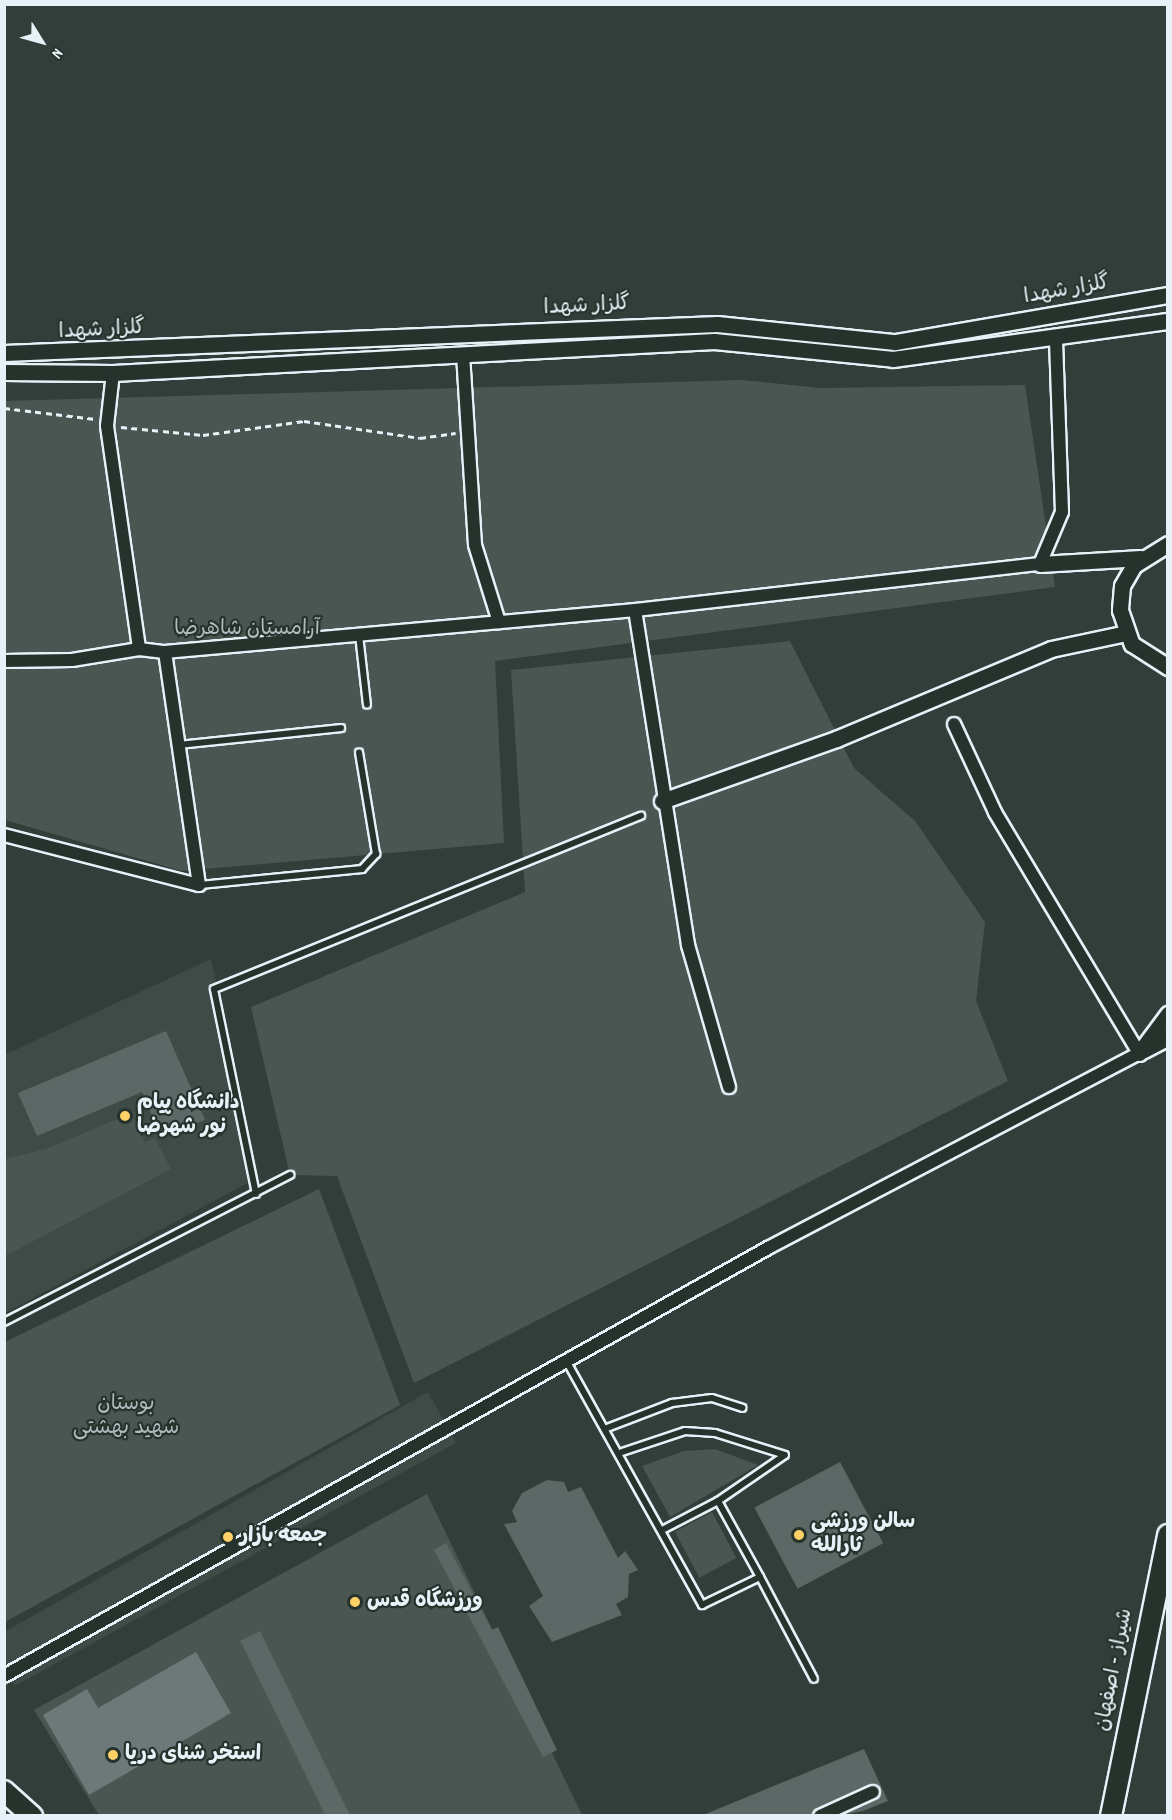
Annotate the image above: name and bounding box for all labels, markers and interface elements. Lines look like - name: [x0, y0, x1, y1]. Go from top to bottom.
- north arrow: [12, 12, 72, 72]
- text: N: [45, 43, 68, 63]
- street label: گلزار شهدا: [1022, 271, 1112, 311]
- street label: گلزار شهدا: [543, 292, 631, 322]
- street label: گلزار شهدا: [58, 316, 146, 346]
- park label: آرامستان شاهرضا: [174, 617, 320, 643]
- place label: دانشگاه پیام نور شهرضا: [137, 1091, 239, 1141]
- marker: دانشگاه پیام نور شهرضا: [118, 1109, 132, 1123]
- park label: بوستان شهید بهشتی: [73, 1392, 179, 1442]
- place label: سالن ورزشی ثارالله: [811, 1510, 915, 1560]
- place label: جمعه بازار: [240, 1524, 327, 1550]
- marker: سالن ورزشی ثارالله: [792, 1528, 806, 1542]
- marker: جمعه بازار: [221, 1530, 235, 1544]
- place label: ورزشگاه قدس: [367, 1589, 483, 1615]
- marker: ورزشگاه قدس: [348, 1595, 362, 1609]
- street label: شیراز - اصفهان: [1091, 1606, 1139, 1734]
- place label: استخر شنای دریا: [125, 1742, 261, 1768]
- marker: استخر شنای دریا: [106, 1748, 120, 1762]

